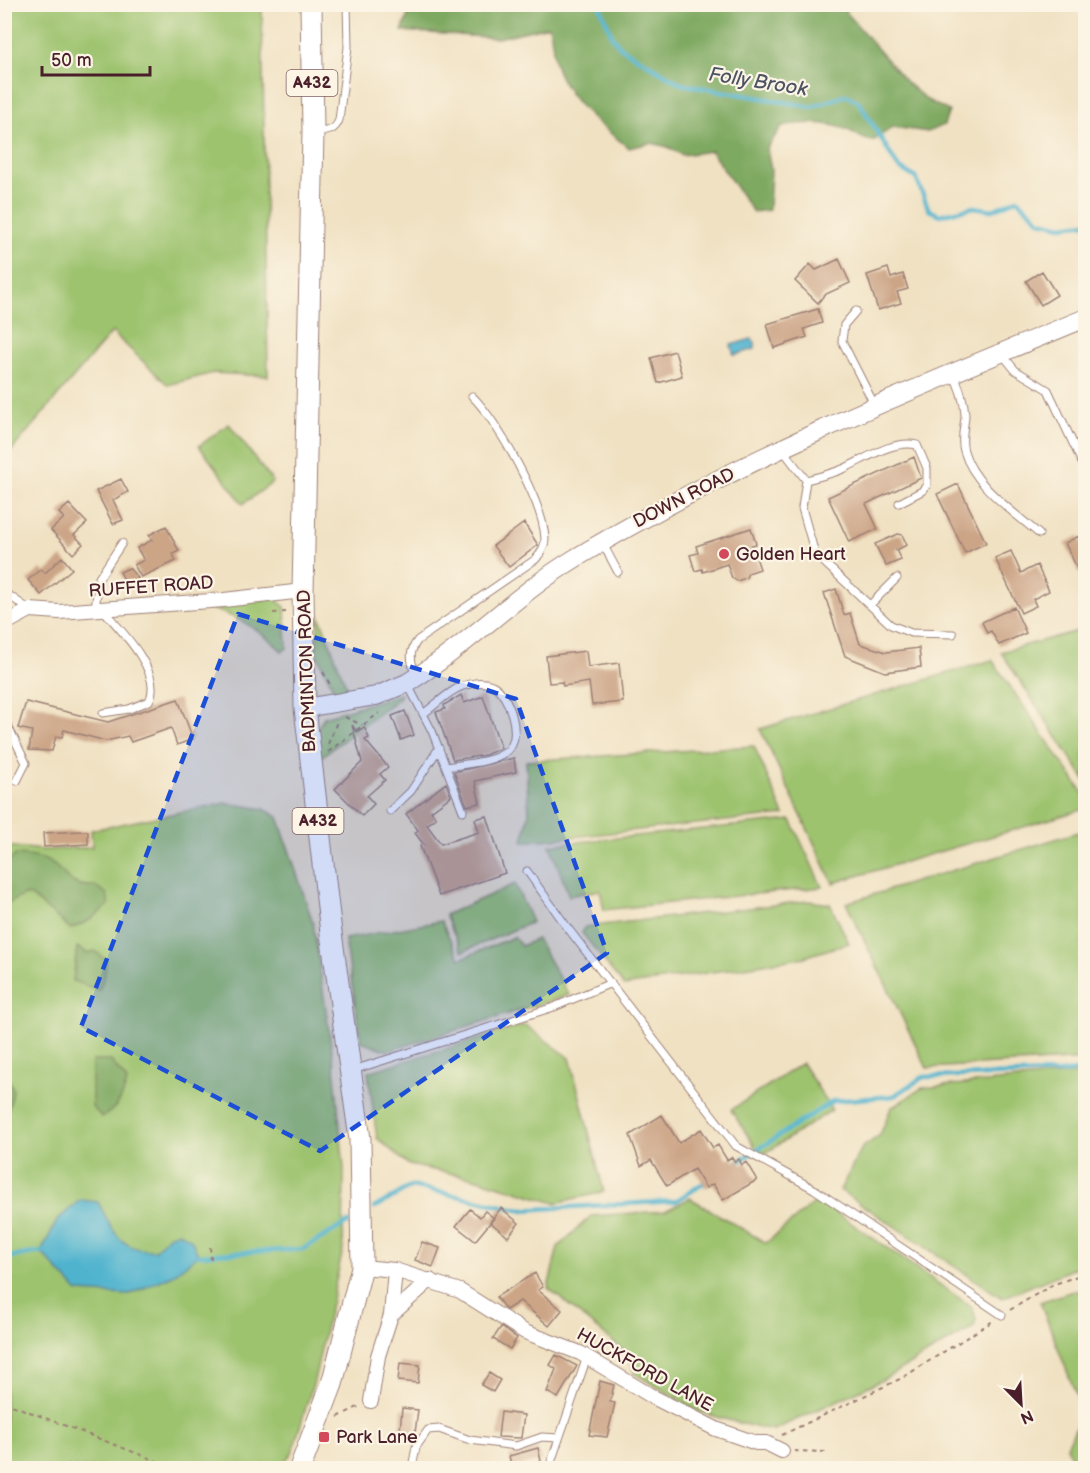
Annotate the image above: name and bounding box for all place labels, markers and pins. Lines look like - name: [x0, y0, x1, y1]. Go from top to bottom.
- place label: Golden Heart: [736, 544, 846, 565]
- marker: Golden Heart: [717, 547, 731, 561]
- place label: Park Lane: [336, 1427, 418, 1448]
- marker: Park Lane: [317, 1430, 331, 1444]

